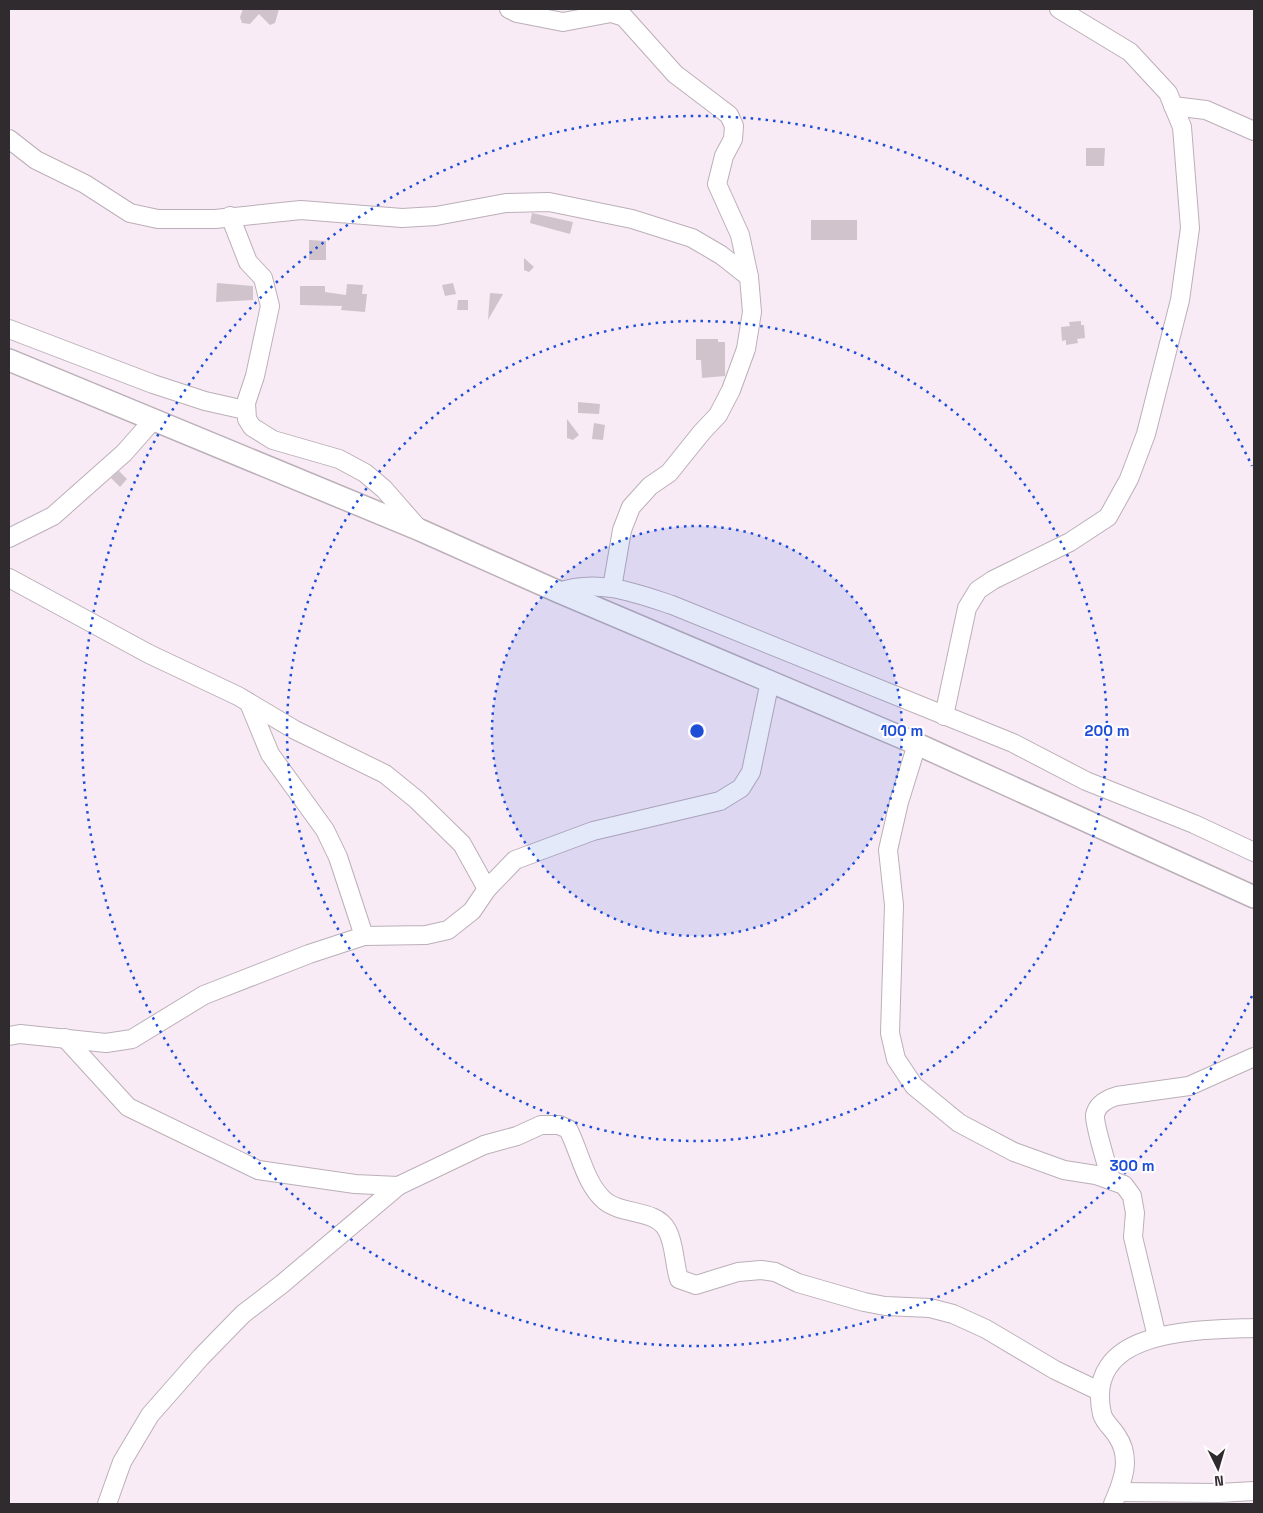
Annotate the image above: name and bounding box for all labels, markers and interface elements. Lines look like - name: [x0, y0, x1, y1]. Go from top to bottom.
- text: 100 m: [881, 721, 923, 740]
- text: 200 m: [1085, 721, 1129, 740]
- centre of rings: [688, 722, 706, 740]
- text: 300 m: [1109, 1156, 1155, 1175]
- north arrow: [1193, 1443, 1243, 1493]
- text: N: [1214, 1472, 1225, 1490]

